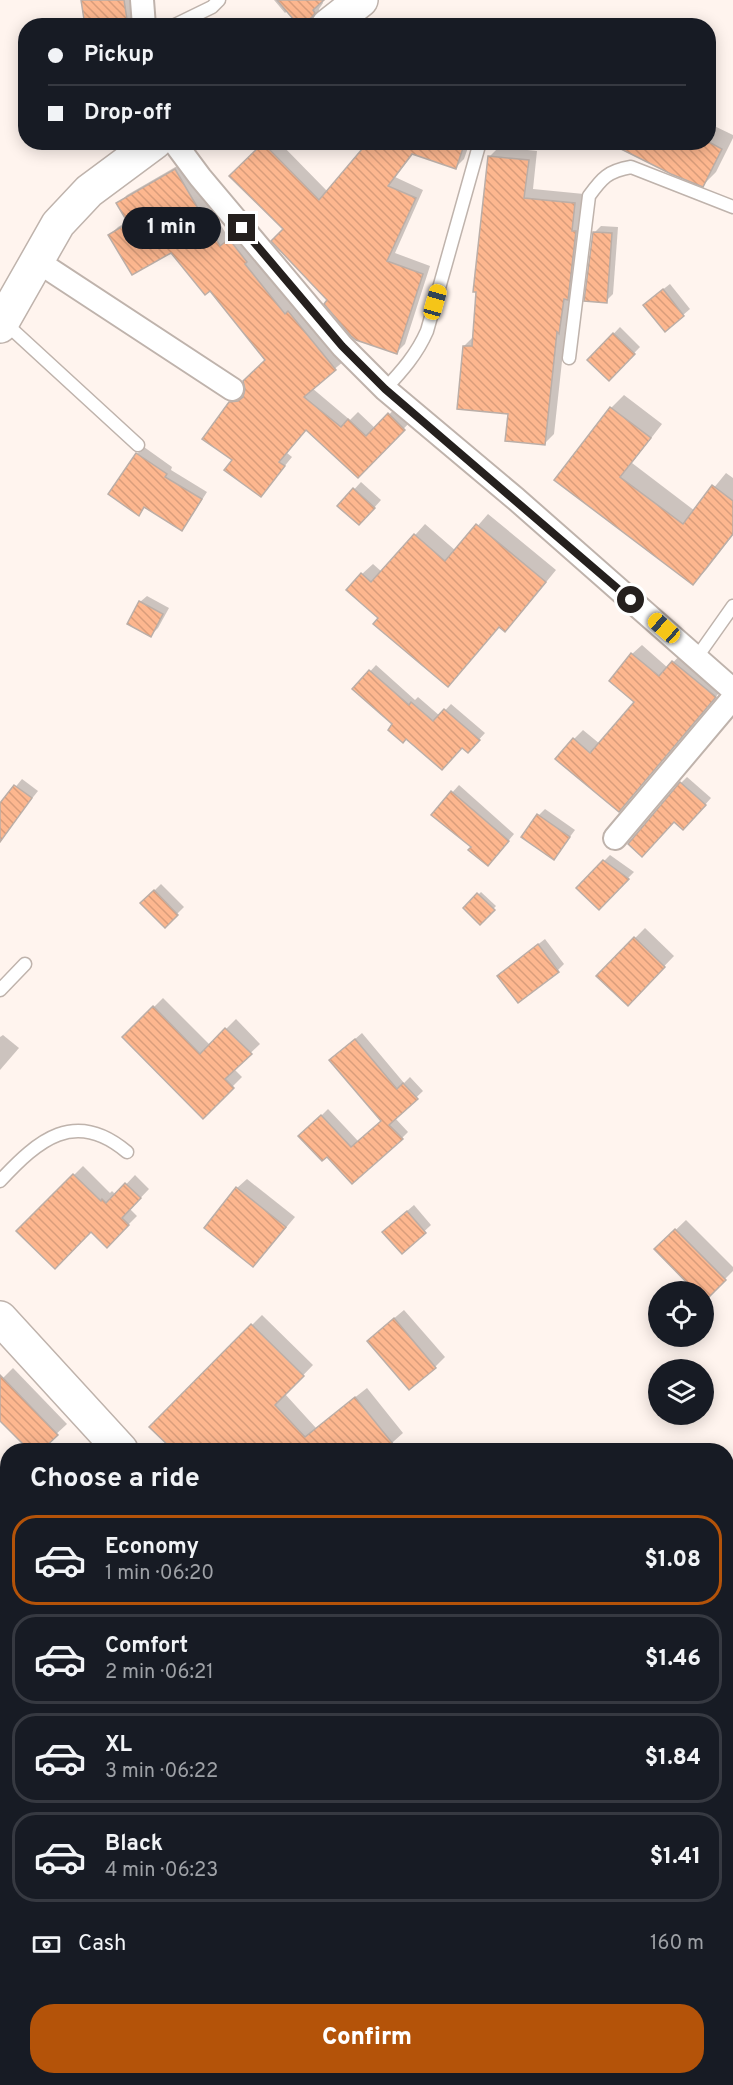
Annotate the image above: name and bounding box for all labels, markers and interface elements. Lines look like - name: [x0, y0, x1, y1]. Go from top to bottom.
- text: Pickup: [84, 42, 154, 69]
- text: Drop-off: [84, 100, 171, 127]
- callout: 1 min: [122, 207, 221, 249]
- route end: [228, 214, 255, 241]
- text: 1 min: [147, 215, 196, 241]
- car: [421, 282, 449, 322]
- route start: [617, 586, 644, 613]
- car: [645, 609, 683, 647]
- map controls: [648, 1281, 714, 1425]
- button: locate: [648, 1281, 714, 1347]
- button: layers: [648, 1359, 714, 1425]
- text: Choose a ride: [30, 1462, 200, 1496]
- icon: car: [33, 1533, 87, 1587]
- text: Economy: [105, 1534, 199, 1561]
- text: $1.08: [644, 1547, 701, 1574]
- text: 1 min · 06:20: [105, 1561, 214, 1587]
- icon: car: [33, 1632, 87, 1686]
- text: Comfort: [105, 1633, 188, 1660]
- text: $1.46: [645, 1646, 701, 1673]
- text: 2 min · 06:21: [105, 1660, 214, 1686]
- icon: car: [33, 1731, 87, 1785]
- text: XL: [105, 1732, 132, 1759]
- text: $1.84: [645, 1745, 701, 1772]
- text: 3 min · 06:22: [105, 1759, 218, 1785]
- icon: car: [33, 1830, 87, 1884]
- text: Black: [105, 1831, 163, 1858]
- text: $1.41: [650, 1844, 701, 1871]
- text: 4 min · 06:23: [105, 1858, 218, 1884]
- icon: cash: [30, 1928, 63, 1961]
- text: Cash: [78, 1931, 127, 1958]
- text: 160 m: [650, 1931, 704, 1957]
- button: Confirm: [30, 2004, 704, 2073]

